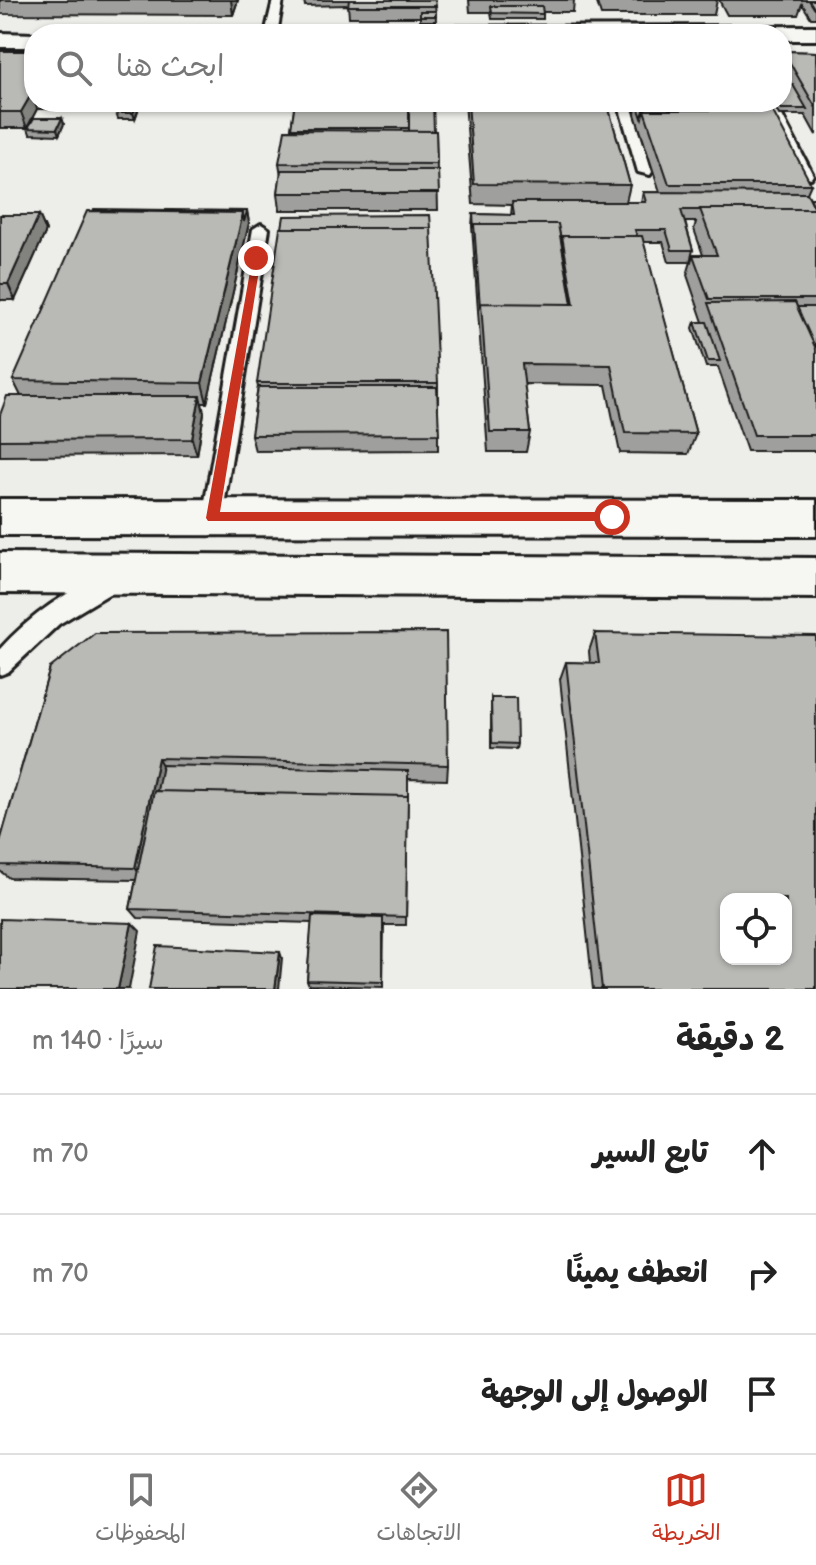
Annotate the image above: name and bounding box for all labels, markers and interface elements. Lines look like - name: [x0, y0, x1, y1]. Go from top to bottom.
- search box: [24, 24, 792, 112]
- icon: search: [52, 46, 96, 90]
- text: ابحث هنا: [116, 49, 224, 85]
- route end: [238, 240, 274, 276]
- route start: [594, 499, 630, 535]
- map controls: [720, 893, 792, 965]
- button: locate: [720, 893, 792, 965]
- text: 2 دقيقة: [676, 1019, 784, 1060]
- text: سيرًا · 140 m: [32, 1026, 164, 1057]
- icon: ahead: [740, 1132, 784, 1176]
- text: تابع السير: [593, 1135, 708, 1171]
- text: 70 m: [32, 1139, 89, 1170]
- icon: right: [740, 1252, 784, 1296]
- text: انعطف يمينًا: [566, 1255, 708, 1291]
- text: 70 m: [32, 1259, 89, 1290]
- icon: arrive: [740, 1372, 784, 1416]
- text: الوصول إلى الوجهة: [481, 1375, 708, 1411]
- tab: المحفوظات: [95, 1468, 186, 1552]
- tab: الاتجاهات: [377, 1468, 461, 1552]
- tab: الخريطة: [652, 1468, 721, 1552]

